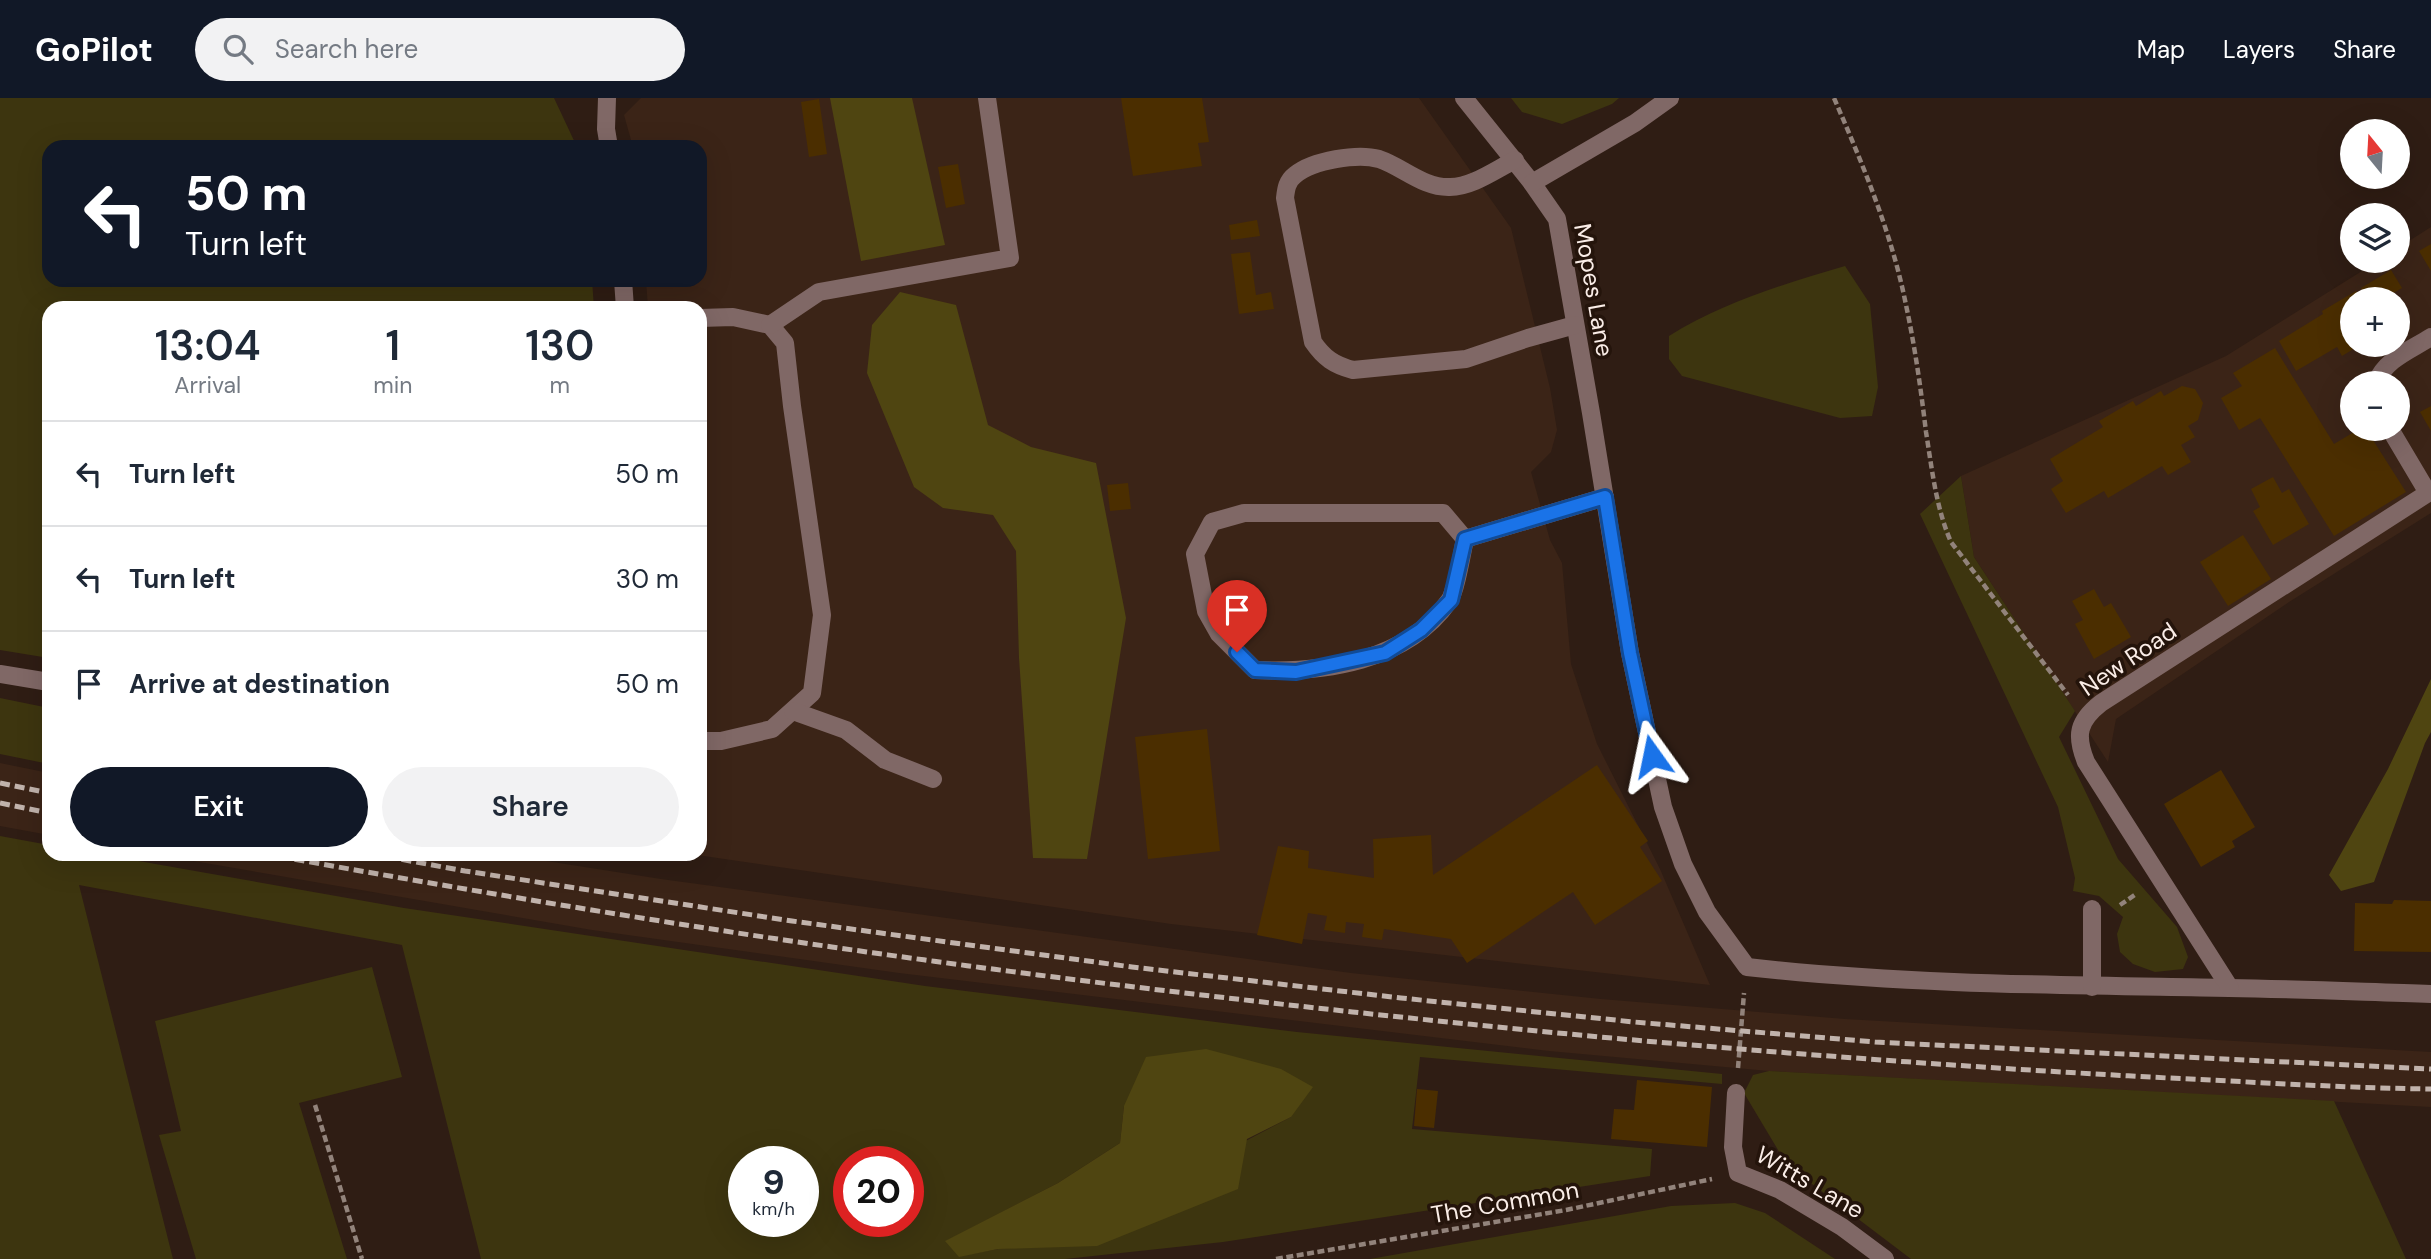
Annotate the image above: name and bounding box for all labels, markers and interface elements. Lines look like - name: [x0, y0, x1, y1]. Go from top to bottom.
- search box: [195, 18, 685, 81]
- text: GoPilot: [35, 28, 153, 71]
- icon: search: [219, 30, 257, 68]
- text: Search here: [275, 32, 418, 66]
- text: Map: [2137, 34, 2185, 65]
- text: Layers: [2223, 34, 2295, 65]
- text: Share: [2333, 34, 2396, 65]
- north arrow: [2340, 119, 2410, 189]
- map controls: [2340, 119, 2410, 441]
- text: 50 m: [185, 161, 308, 225]
- icon: left: [70, 168, 161, 259]
- button: layers: [2340, 203, 2410, 273]
- street label: Mopes Lane: [1567, 221, 1621, 359]
- text: Turn left: [185, 223, 307, 265]
- button: +: [2340, 287, 2410, 357]
- text: 13:04: [155, 318, 261, 373]
- text: 1: [386, 318, 400, 373]
- text: 130: [525, 318, 594, 373]
- text: Arrival: [174, 370, 241, 400]
- text: min: [373, 370, 413, 400]
- text: m: [550, 370, 570, 400]
- button: −: [2340, 371, 2410, 441]
- icon: left: [70, 455, 108, 493]
- text: Turn left: [129, 457, 236, 491]
- text: 50 m: [615, 457, 679, 491]
- icon: left: [70, 560, 108, 598]
- text: Turn left: [129, 562, 236, 596]
- text: 30 m: [616, 562, 679, 596]
- pin: [1207, 580, 1267, 652]
- icon: arrive: [1218, 591, 1256, 629]
- street label: New Road: [2074, 615, 2182, 703]
- icon: arrive: [70, 665, 108, 703]
- text: Arrive at destination: [129, 667, 390, 701]
- text: 50 m: [615, 667, 679, 701]
- position arrow: [1615, 719, 1689, 793]
- button: Exit: [70, 767, 368, 847]
- button: Share: [382, 767, 679, 847]
- street label: Witts Lane: [1751, 1139, 1869, 1225]
- speed limit sign: 20: [833, 1146, 924, 1237]
- text: 9: [762, 1159, 785, 1205]
- street label: The Common: [1429, 1174, 1581, 1230]
- text: km/h: [752, 1197, 795, 1221]

